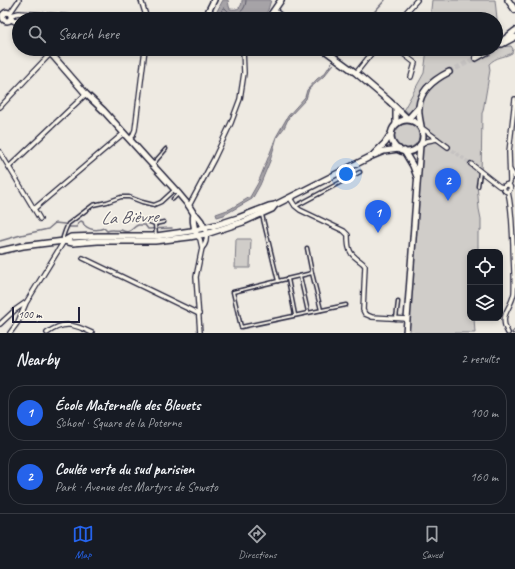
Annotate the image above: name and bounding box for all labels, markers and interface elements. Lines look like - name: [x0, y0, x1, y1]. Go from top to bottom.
- search box: [12, 12, 503, 56]
- icon: search: [26, 23, 48, 45]
- text: Search here: [58, 25, 119, 44]
- your location: [336, 164, 356, 184]
- pin: 2: [435, 168, 461, 201]
- pin: 1: [365, 200, 391, 233]
- water label: La Bièvre: [100, 205, 161, 229]
- map controls: [467, 249, 503, 321]
- button: locate: [467, 249, 503, 285]
- button: layers: [467, 285, 503, 321]
- scale bar: [12, 305, 80, 324]
- text: 100 m: [18, 307, 42, 321]
- text: Nearby: [16, 349, 59, 370]
- text: 2 results: [461, 351, 499, 367]
- text: École Maternelle des Bleuets: [55, 396, 200, 415]
- text: 1: [27, 405, 33, 421]
- text: 100 m: [470, 405, 498, 421]
- text: School · Square de la Poterne: [55, 415, 181, 431]
- text: Coulée verte du sud parisien: [55, 460, 194, 479]
- text: 2: [27, 469, 33, 485]
- text: 160 m: [470, 469, 498, 485]
- text: Park · Avenue des Martyrs de Soweto: [55, 479, 218, 495]
- tab: Map: [72, 523, 94, 561]
- tab: Directions: [238, 523, 277, 561]
- tab: Saved: [421, 523, 443, 561]

